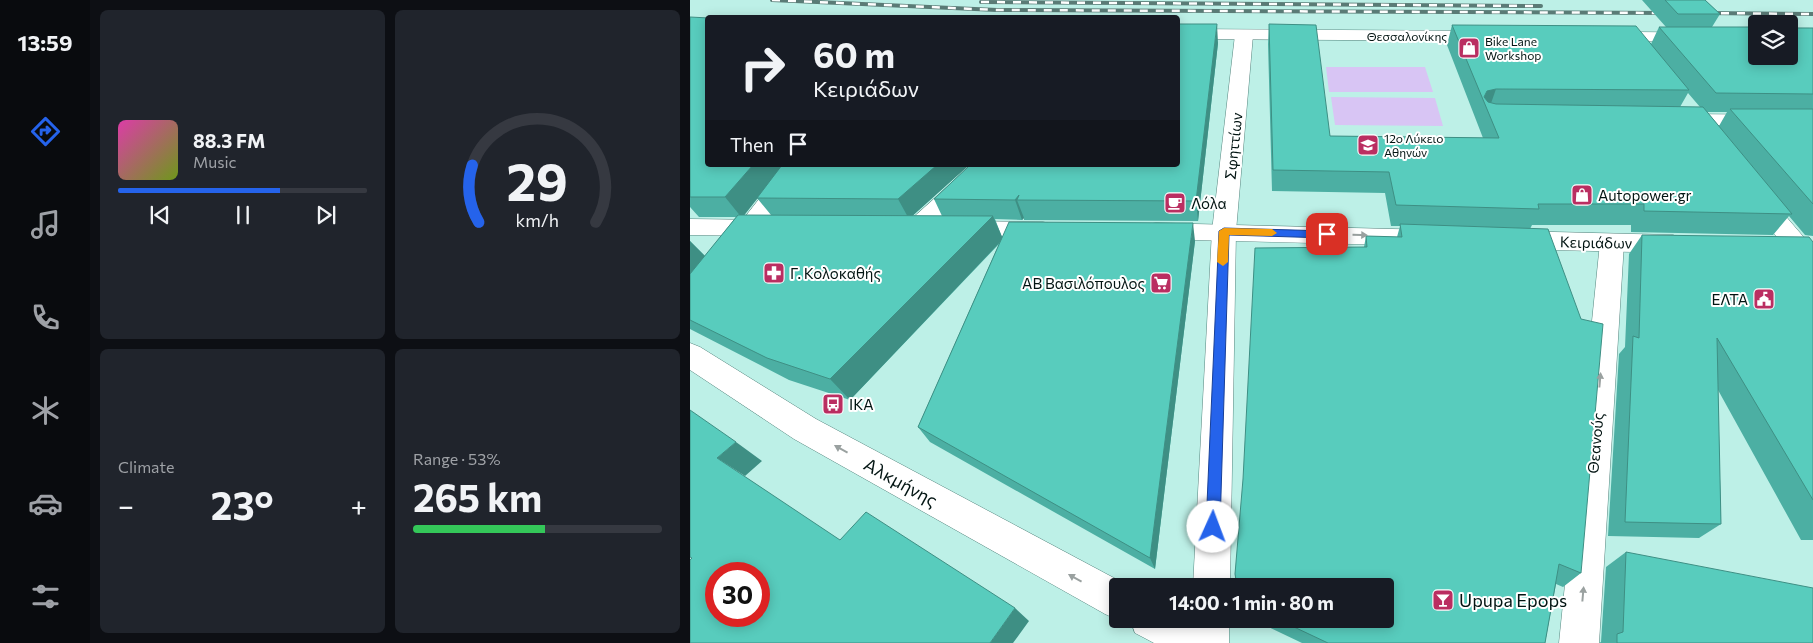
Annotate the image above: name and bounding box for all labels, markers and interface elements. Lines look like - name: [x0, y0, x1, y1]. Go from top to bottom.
- map controls: [1748, 15, 1798, 65]
- button: layers: [1748, 15, 1798, 65]
- text: 13:59: [18, 29, 73, 56]
- street label: Θεσσαλονίκης: [1367, 29, 1447, 43]
- text: 60 m: [813, 32, 895, 75]
- place label: Bike Lane Workshop: [1485, 34, 1541, 62]
- icon: right: [730, 35, 795, 100]
- shop icon: Bike Lane Workshop: [1457, 36, 1481, 60]
- text: Κειριάδων: [813, 75, 919, 102]
- street label: Σφηττίων: [1221, 111, 1245, 180]
- icon: directions: [28, 114, 63, 149]
- text: 88.3 FM: [193, 129, 265, 152]
- icon: arrive: [784, 130, 812, 158]
- place label: 12ο Λύκειο Αθηνών: [1384, 131, 1443, 159]
- text: Then: [730, 133, 774, 156]
- school or university icon: 12ο Λύκειο Αθηνών: [1356, 133, 1380, 157]
- text: 29: [507, 148, 568, 212]
- text: Music: [193, 152, 237, 171]
- shop icon: Autopower.gr: [1570, 183, 1594, 207]
- place label: Autopower.gr: [1598, 186, 1692, 204]
- cafe icon: Λόλα: [1163, 191, 1187, 215]
- place label: Λόλα: [1191, 194, 1227, 212]
- icon: previous: [146, 201, 174, 229]
- icon: pause: [229, 201, 257, 229]
- icon: next: [312, 201, 340, 229]
- icon: music: [28, 207, 63, 242]
- text: km/h: [516, 209, 559, 231]
- pin: [1306, 213, 1348, 255]
- icon: arrive: [1313, 220, 1341, 248]
- one-way arrow: [1352, 232, 1368, 240]
- street label: Κειριάδων: [1560, 232, 1633, 252]
- pharmacy icon: Γ. Κολοκαθής: [762, 261, 786, 285]
- place label: Γ. Κολοκαθής: [790, 264, 881, 282]
- supermarket icon: ΑΒ Βασιλόπουλος: [1149, 271, 1173, 295]
- place label: ΑΒ Βασιλόπουλος: [1022, 274, 1145, 292]
- public building icon: ΕΛΤΑ: [1752, 287, 1776, 311]
- place label: ΕΛΤΑ: [1711, 290, 1748, 308]
- icon: phone: [28, 300, 63, 335]
- one-way arrow: [1597, 372, 1605, 388]
- bus stop icon: ΙΚΑ: [821, 392, 845, 416]
- icon: climate: [28, 393, 63, 428]
- place label: ΙΚΑ: [849, 395, 874, 413]
- street label: Θεανούς: [1583, 412, 1607, 474]
- one-way arrow: [834, 444, 847, 453]
- text: Range · 53%: [413, 449, 500, 468]
- street label: Αλκμήνης: [860, 453, 942, 511]
- text: Climate: [118, 457, 174, 476]
- text: 265 km: [413, 473, 542, 520]
- text: 23°: [211, 481, 274, 528]
- icon: car: [28, 486, 63, 521]
- text: −: [118, 488, 134, 522]
- text: +: [351, 488, 367, 522]
- position arrow: [1186, 500, 1238, 552]
- speed limit sign: 30: [705, 562, 770, 627]
- one-way arrow: [1067, 574, 1082, 582]
- icon: filters: [28, 579, 63, 614]
- one-way arrow: [1579, 586, 1587, 602]
- bar icon: Upupa Epops: [1431, 588, 1455, 612]
- place label: Upupa Epops: [1459, 589, 1567, 611]
- text: 14:00 · 1 min · 80 m: [1169, 591, 1334, 614]

